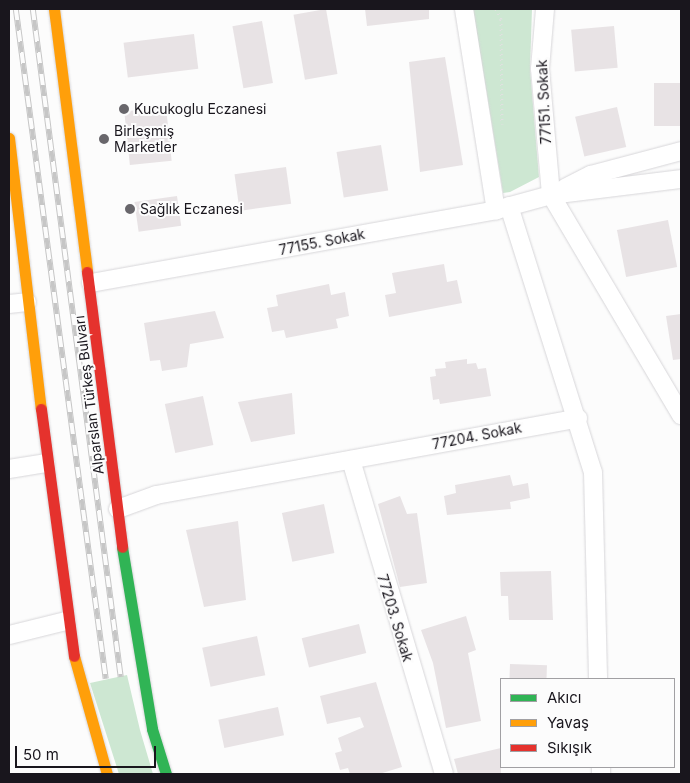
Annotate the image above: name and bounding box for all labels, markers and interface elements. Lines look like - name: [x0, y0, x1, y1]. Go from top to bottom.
- street label: 77151. Sokak: [533, 59, 555, 145]
- place label: Kucukoglu Eczanesi: [134, 101, 266, 117]
- marker: Kucukoglu Eczanesi: [118, 103, 130, 115]
- place label: Birleşmiş Marketler: [114, 123, 177, 156]
- marker: Birleşmiş Marketler: [98, 133, 110, 145]
- place label: Sağlık Eczanesi: [140, 201, 243, 217]
- marker: Sağlık Eczanesi: [124, 203, 136, 215]
- street label: 77155. Sokak: [278, 225, 366, 259]
- street label: Alparslan Türkeş Bulvarı: [71, 315, 107, 475]
- street label: 77204. Sokak: [431, 419, 523, 453]
- street label: 77203. Sokak: [374, 572, 416, 664]
- legend: [500, 678, 675, 768]
- text: Akıcı: [547, 688, 581, 707]
- text: Yavaş: [547, 713, 589, 732]
- scale bar: [18, 736, 159, 768]
- text: Sıkışık: [547, 738, 592, 757]
- text: 50 m: [23, 745, 59, 764]

